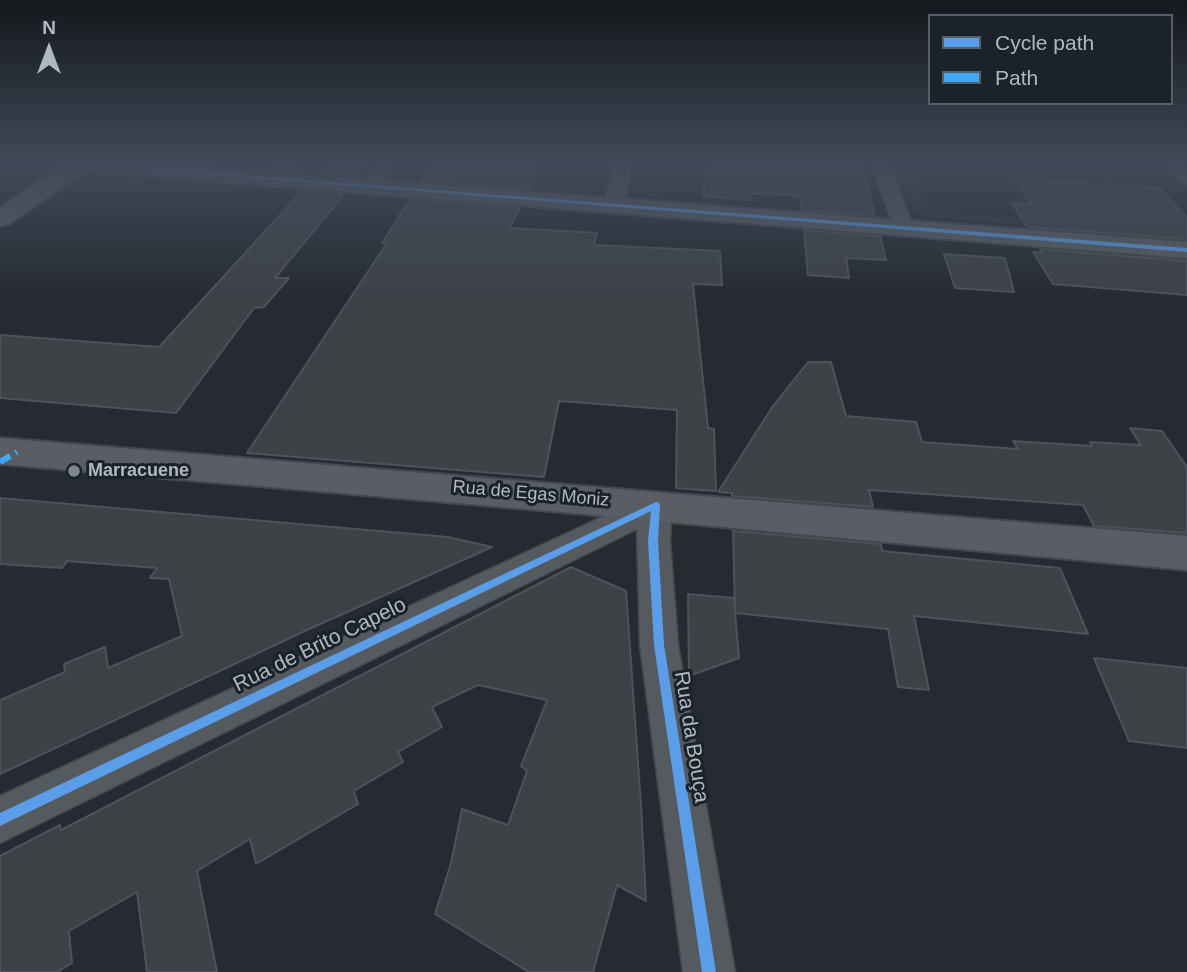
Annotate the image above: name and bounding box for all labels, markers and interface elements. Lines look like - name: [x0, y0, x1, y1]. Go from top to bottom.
- north arrow: [14, 14, 84, 84]
- legend: [928, 14, 1173, 105]
- text: N: [42, 17, 56, 38]
- text: Cycle path: [995, 31, 1094, 54]
- text: Path: [995, 66, 1038, 89]
- place label: Marracuene: [88, 460, 189, 482]
- marker: Marracuene: [66, 463, 82, 479]
- street label: Rua de Egas Moniz: [452, 476, 610, 512]
- street label: Rua de Brito Capelo: [229, 592, 411, 698]
- street label: Rua da Bouça: [668, 669, 714, 805]

